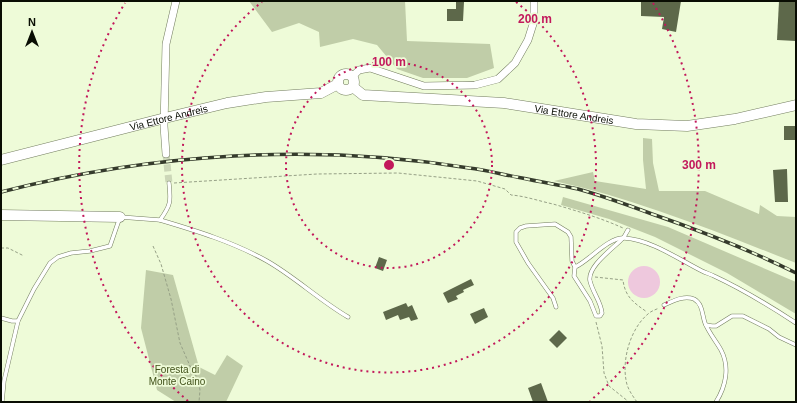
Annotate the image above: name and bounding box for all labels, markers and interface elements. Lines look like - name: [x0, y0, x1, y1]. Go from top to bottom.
- north arrow: [12, 12, 52, 52]
- text: 200 m: [518, 12, 552, 26]
- text: N: [28, 16, 36, 28]
- text: 100 m: [372, 55, 406, 69]
- street label: Via Ettore Andreis: [129, 102, 209, 132]
- street label: Via Ettore Andreis: [534, 102, 614, 126]
- centre of rings: [382, 158, 396, 172]
- text: 300 m: [682, 158, 716, 172]
- park label: Foresta di Monte Caino: [149, 364, 206, 387]

